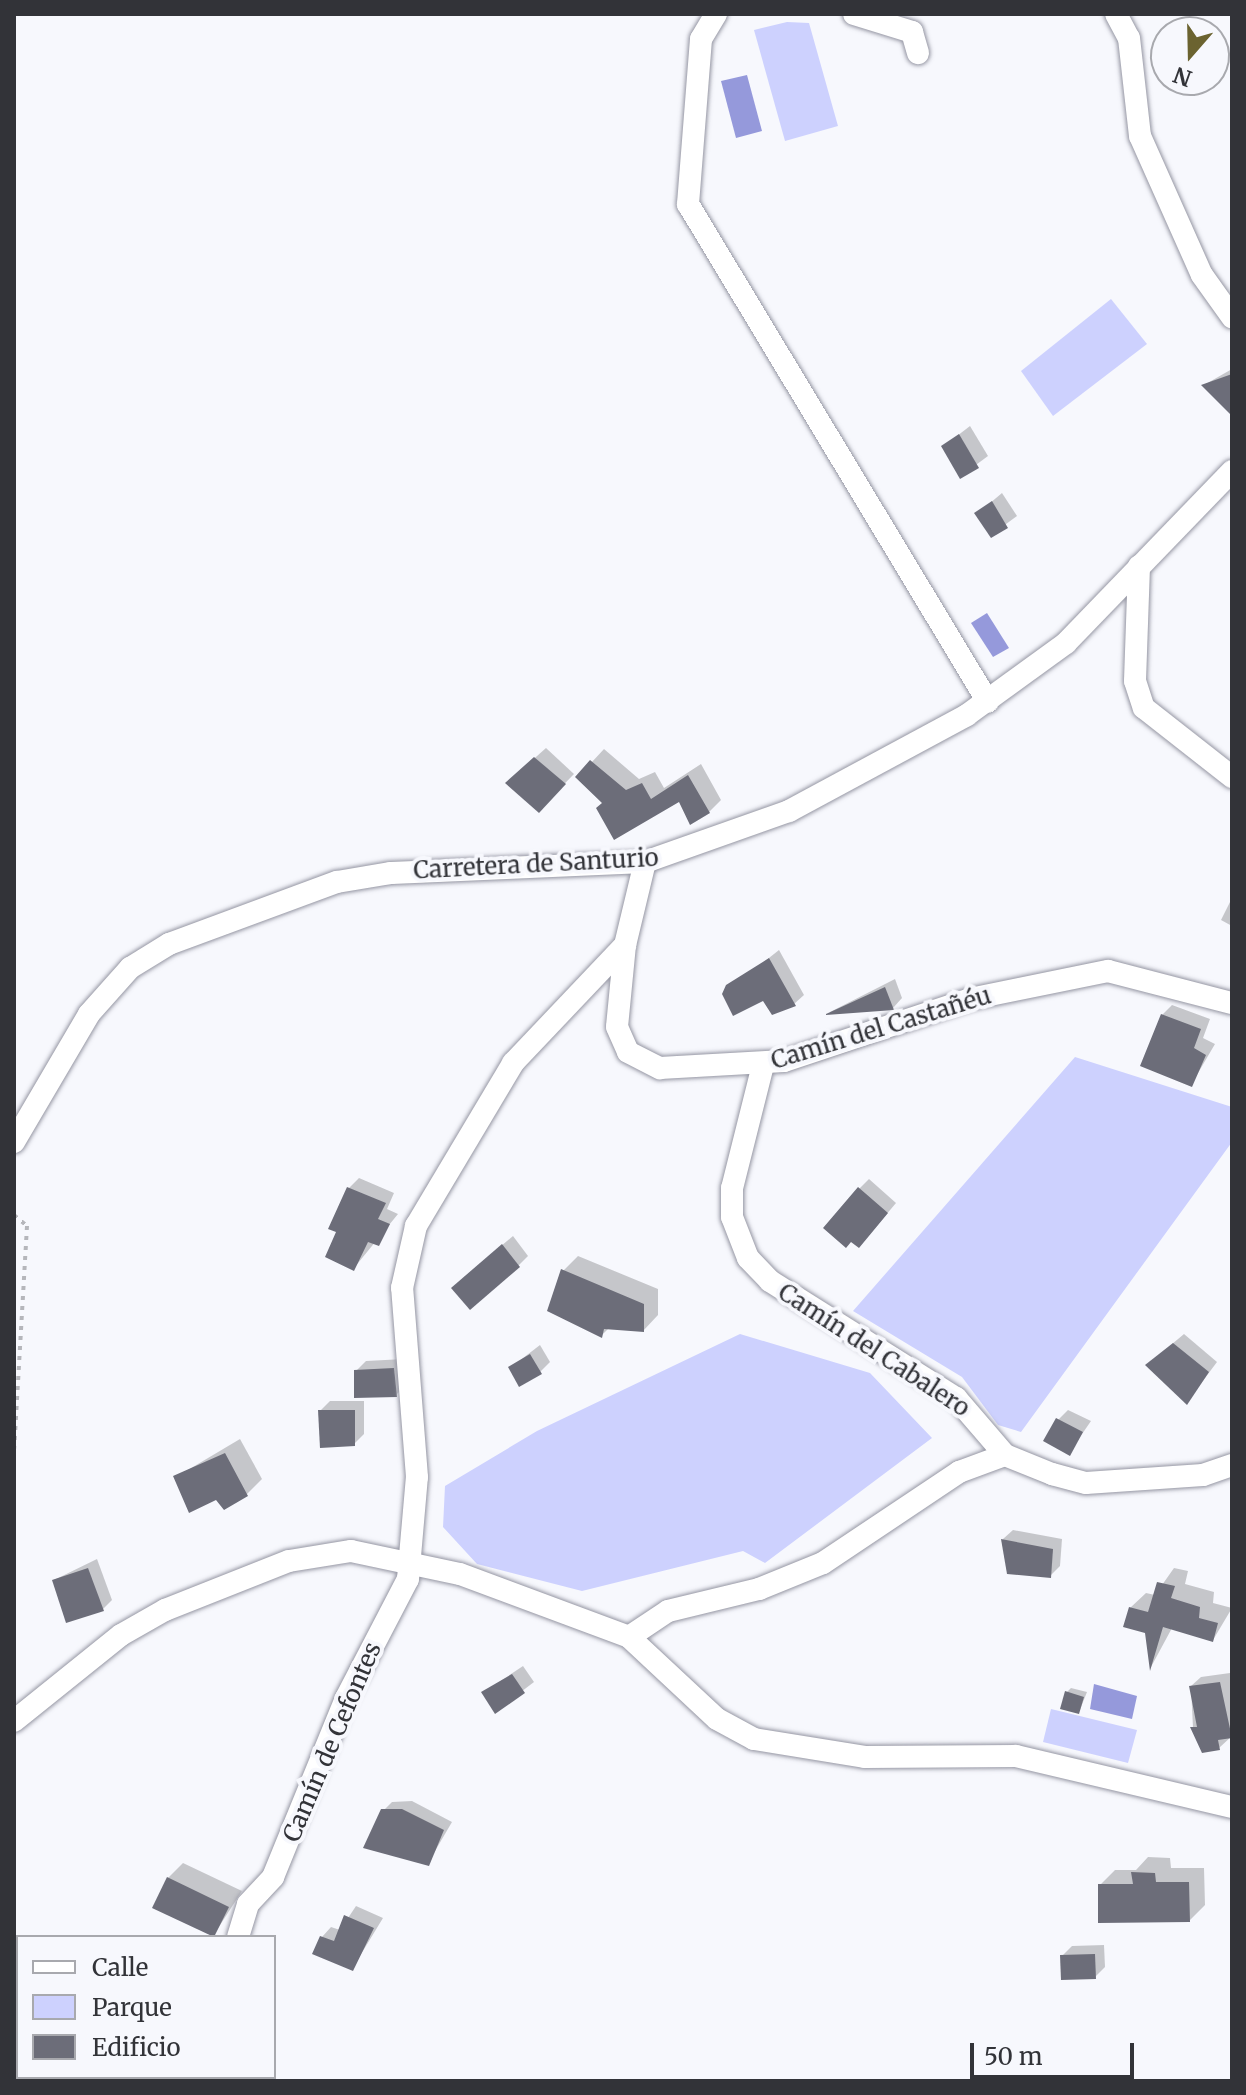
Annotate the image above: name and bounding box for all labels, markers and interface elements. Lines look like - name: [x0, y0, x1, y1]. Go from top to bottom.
- north arrow: [1150, 16, 1230, 96]
- text: N: [1170, 61, 1195, 93]
- street label: Carretera de Santurio: [413, 843, 659, 885]
- street label: Camín del Castañéu: [767, 981, 995, 1075]
- street label: Camín del Cabalero: [773, 1277, 975, 1423]
- street label: Camín de Cefontes: [277, 1638, 387, 1846]
- legend: [16, 1935, 276, 2079]
- text: Calle: [92, 1952, 148, 1983]
- text: Parque: [92, 1992, 172, 2023]
- scale bar: [974, 2027, 1138, 2077]
- text: Edificio: [92, 2032, 180, 2063]
- text: 50 m: [984, 2041, 1043, 2072]

